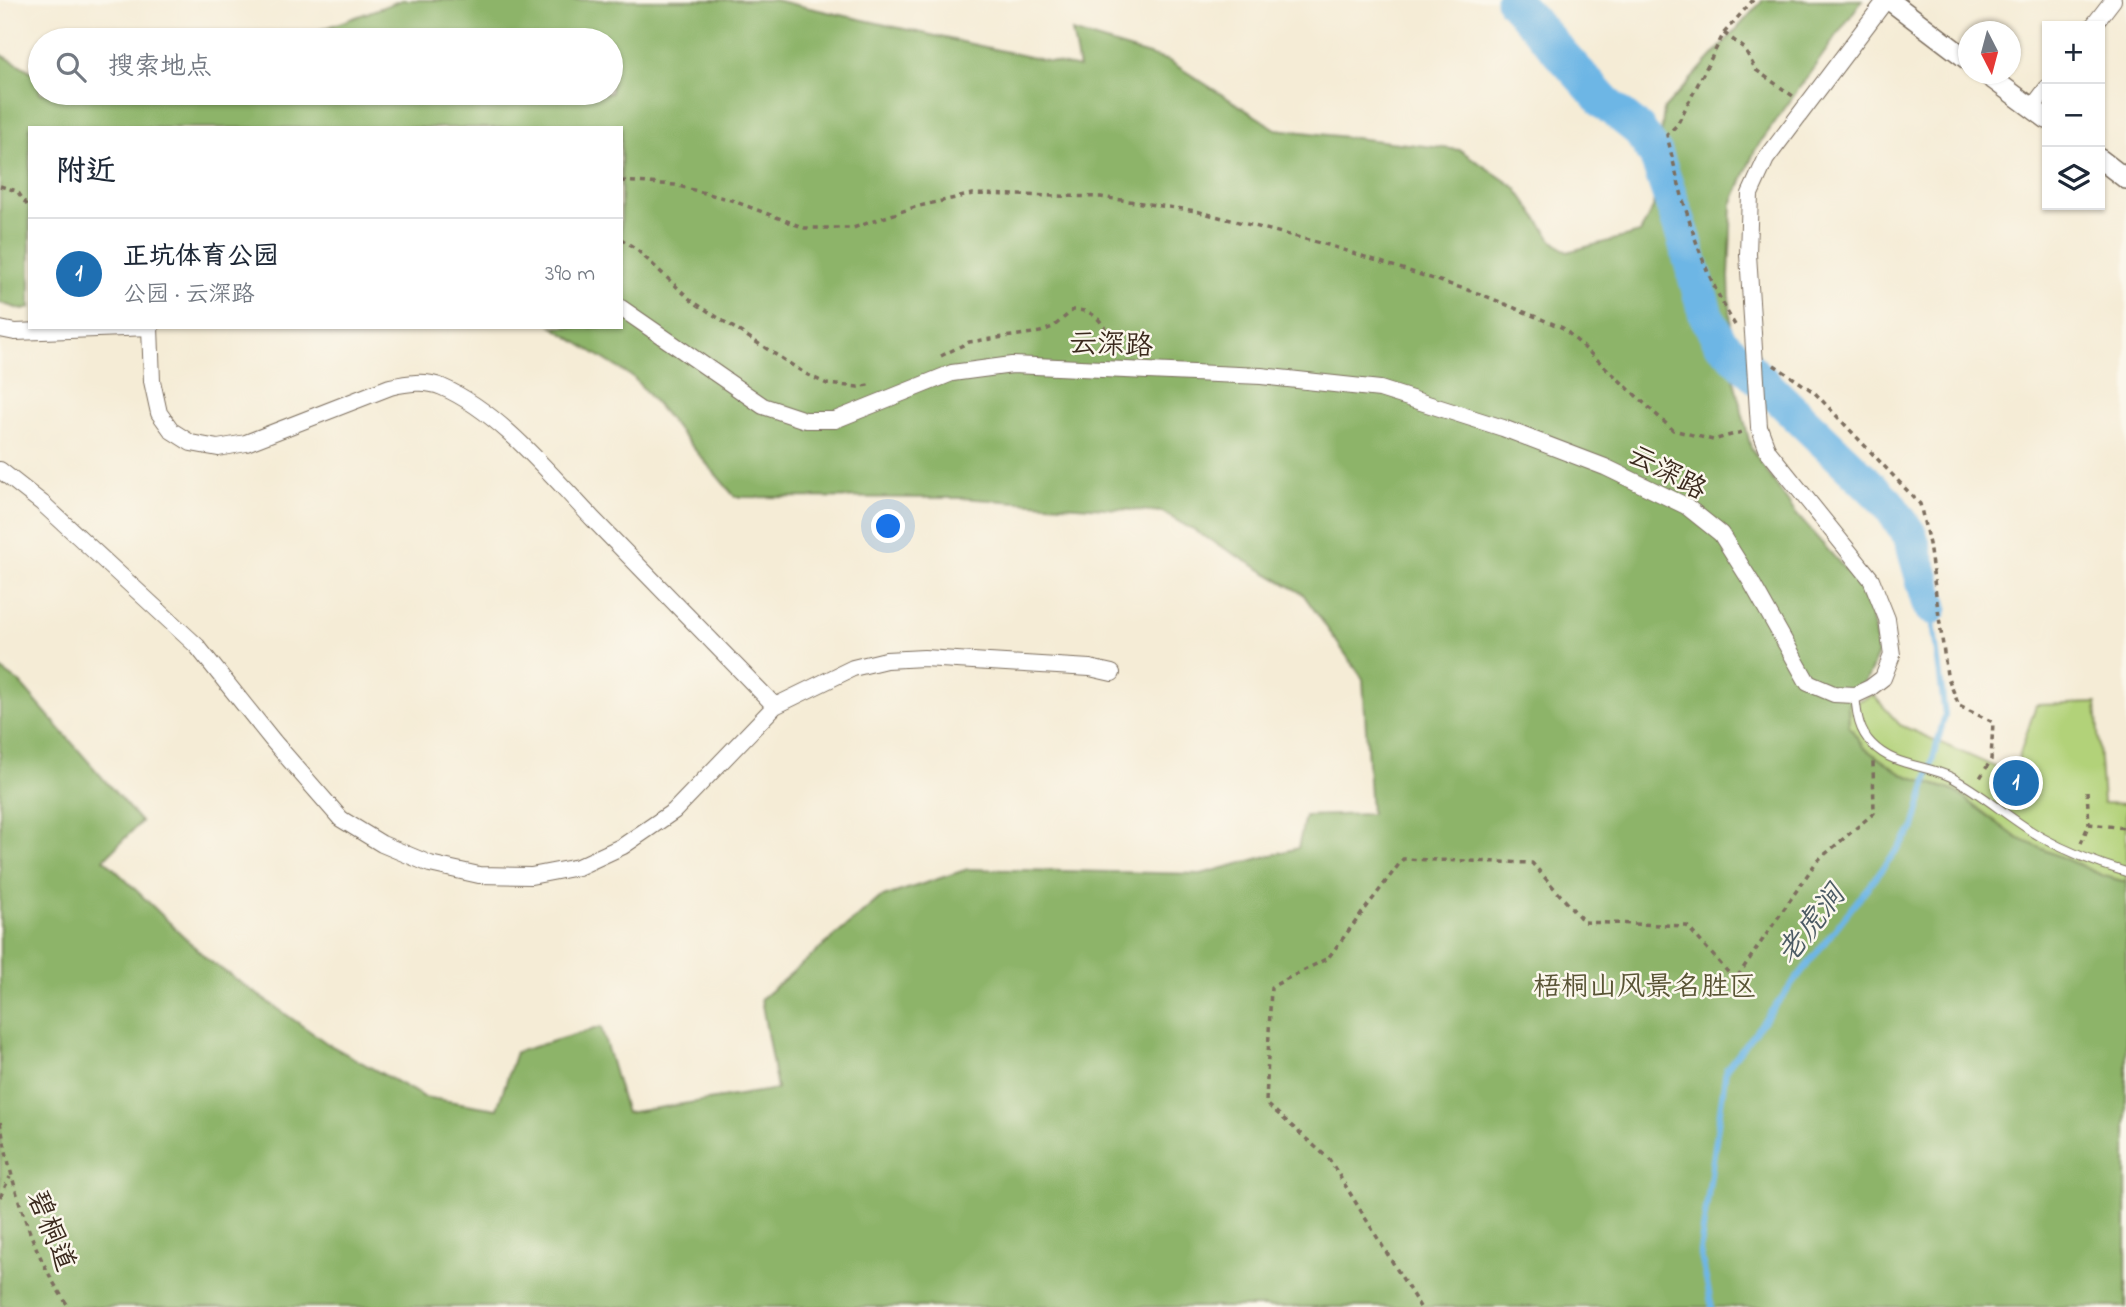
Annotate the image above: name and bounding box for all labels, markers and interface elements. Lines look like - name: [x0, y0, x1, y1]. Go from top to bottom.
- north arrow: [1958, 21, 2021, 84]
- map controls: [2042, 21, 2105, 210]
- button: +: [2042, 21, 2105, 84]
- search box: [28, 28, 623, 105]
- icon: search: [52, 48, 90, 86]
- text: 搜索地点: [108, 49, 212, 87]
- button: −: [2042, 84, 2105, 147]
- button: layers: [2042, 147, 2105, 210]
- text: 附近: [56, 151, 116, 195]
- text: 正坑体育公园: [123, 239, 279, 277]
- text: 1: [75, 258, 83, 291]
- text: 390 m: [545, 258, 595, 291]
- text: 公园 · 云深路: [123, 279, 254, 312]
- street label: 云深路: [1068, 325, 1154, 368]
- street label: 云深路: [1620, 436, 1713, 512]
- your location: [871, 509, 905, 543]
- pin: 1: [1993, 757, 2039, 809]
- water label: 老虎涧: [1767, 874, 1859, 975]
- park label: 梧桐山风景名胜区: [1533, 968, 1757, 1009]
- street label: 碧桐道: [15, 1185, 84, 1278]

